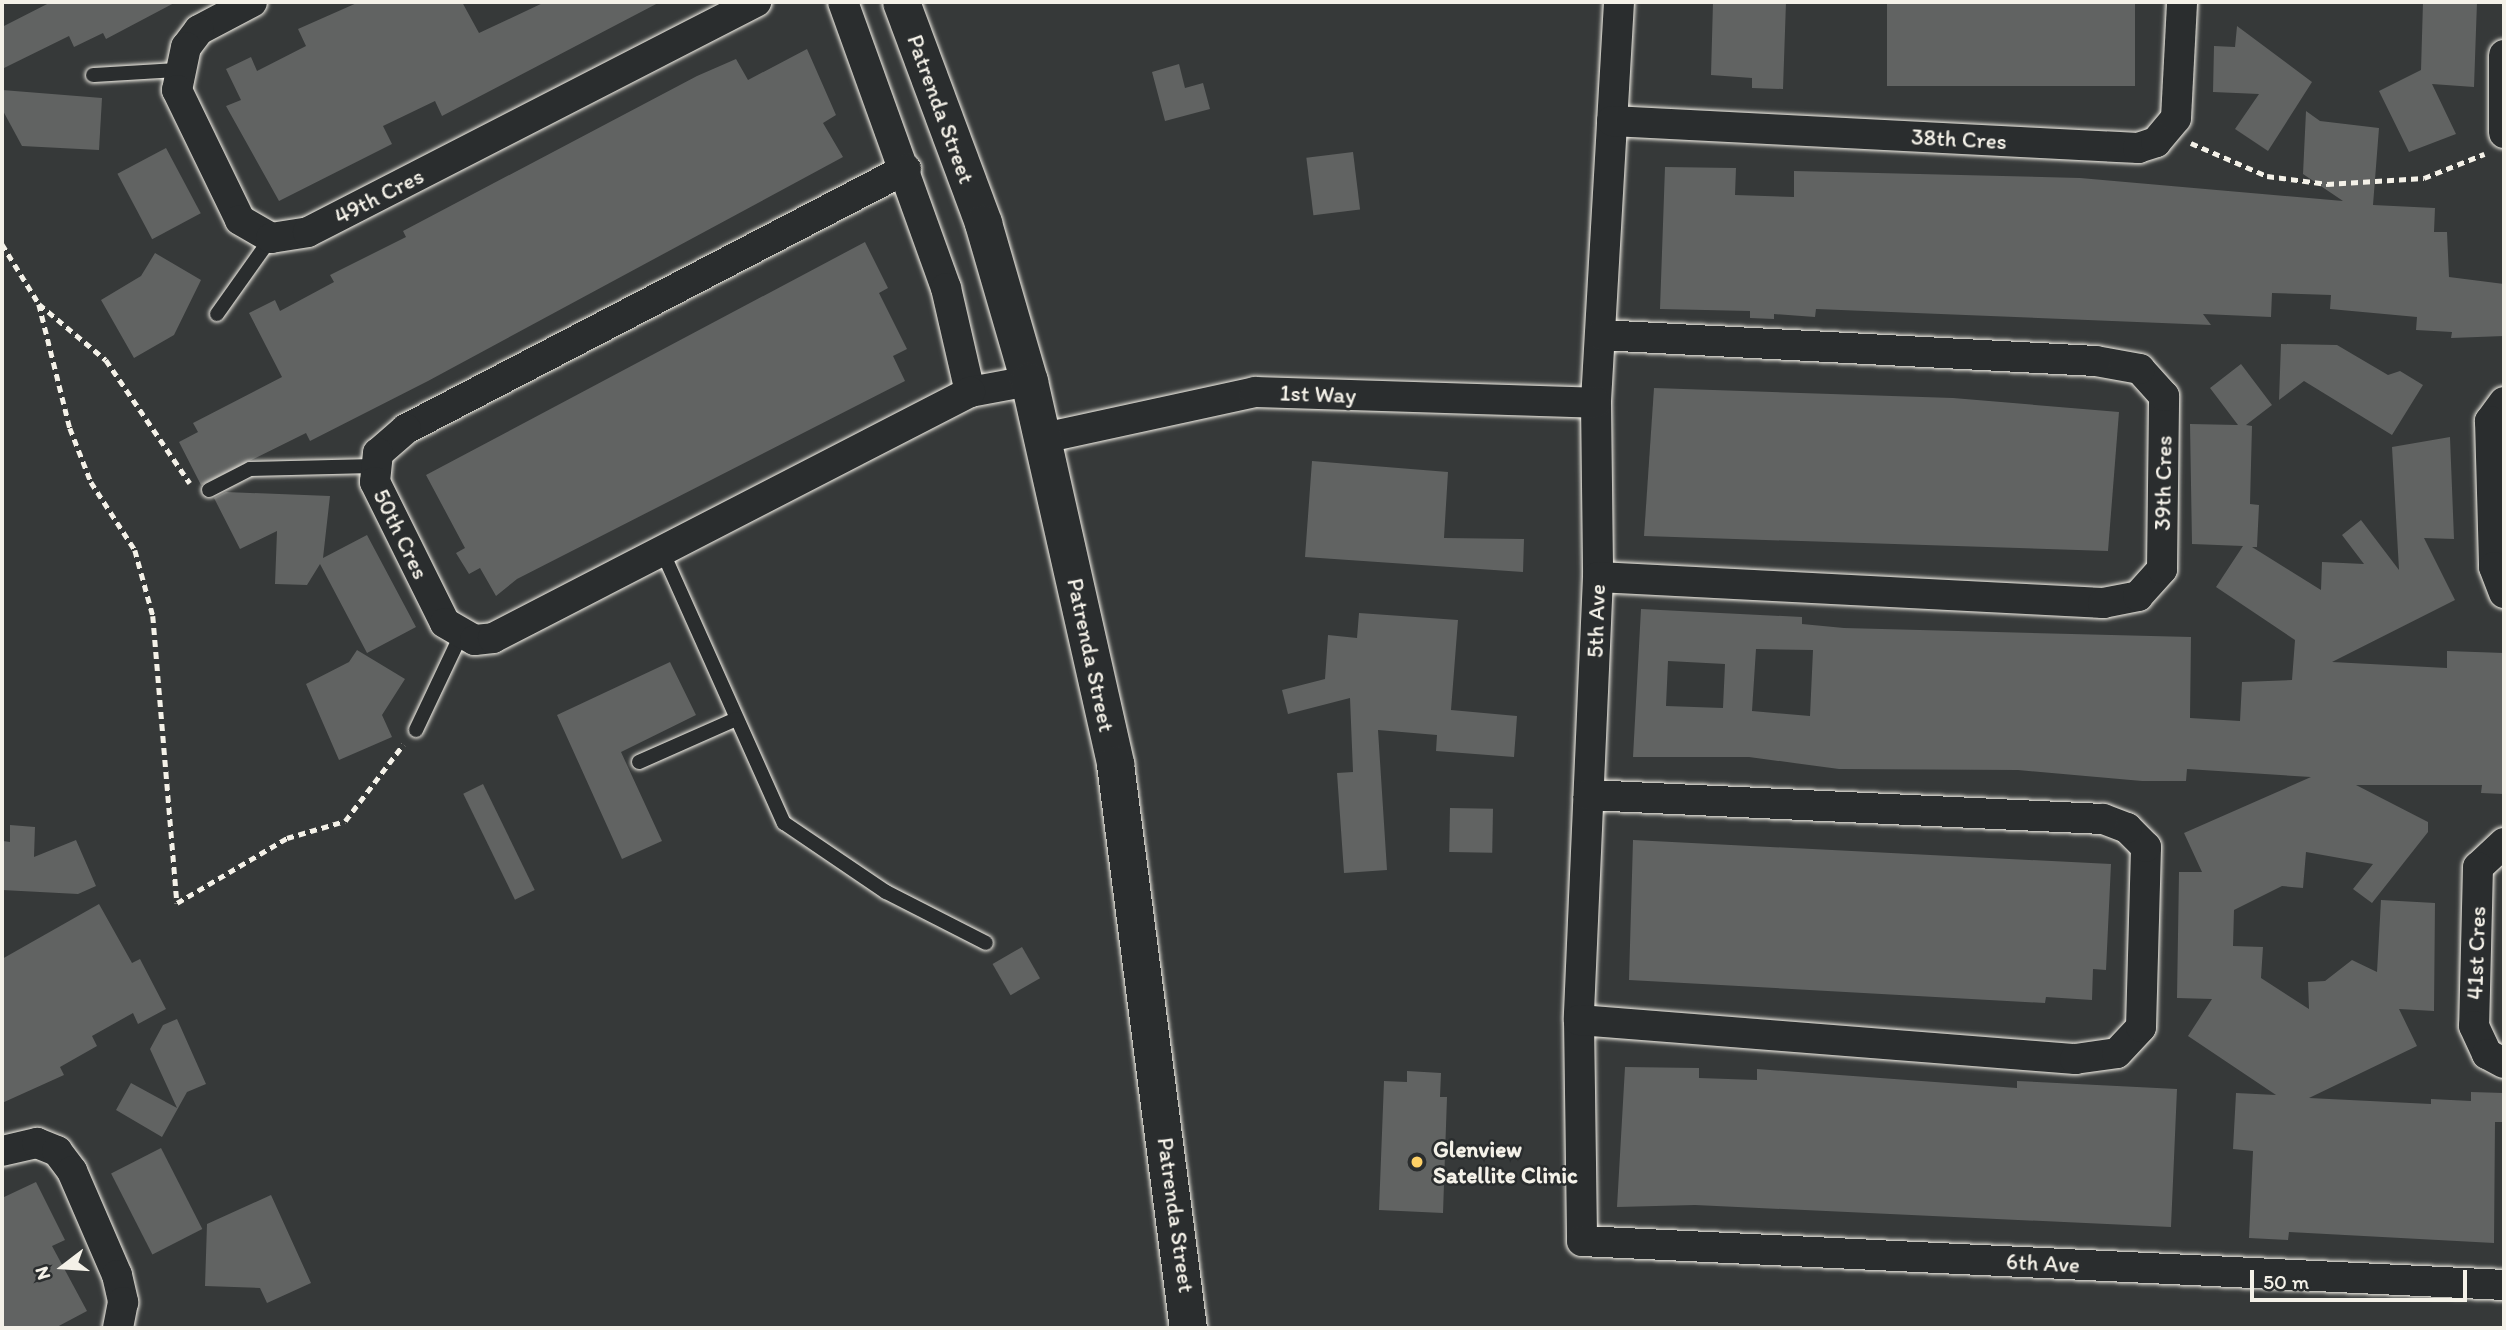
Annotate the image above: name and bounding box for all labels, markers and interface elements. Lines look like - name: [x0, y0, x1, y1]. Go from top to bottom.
- street label: Patrenda Street: [901, 31, 981, 187]
- street label: 38th Cres: [1911, 123, 2007, 155]
- street label: 49th Cres: [330, 162, 428, 230]
- street label: 1st Way: [1279, 379, 1357, 409]
- street label: 39th Cres: [2148, 435, 2178, 531]
- street label: 50th Cres: [367, 484, 435, 584]
- street label: Patrenda Street: [1061, 576, 1121, 734]
- street label: 5th Ave: [1581, 584, 1611, 658]
- street label: 41st Cres: [2461, 906, 2491, 1000]
- place label: Glenview Satellite Clinic: [1433, 1135, 1577, 1189]
- street label: Patrenda Street: [1151, 1136, 1201, 1294]
- marker: Glenview Satellite Clinic: [1407, 1152, 1427, 1172]
- north arrow: [28, 1232, 98, 1302]
- street label: 6th Ave: [2005, 1247, 2081, 1279]
- scale bar: [2254, 1256, 2471, 1300]
- text: N: [30, 1264, 55, 1283]
- text: 50 m: [2263, 1269, 2309, 1294]

